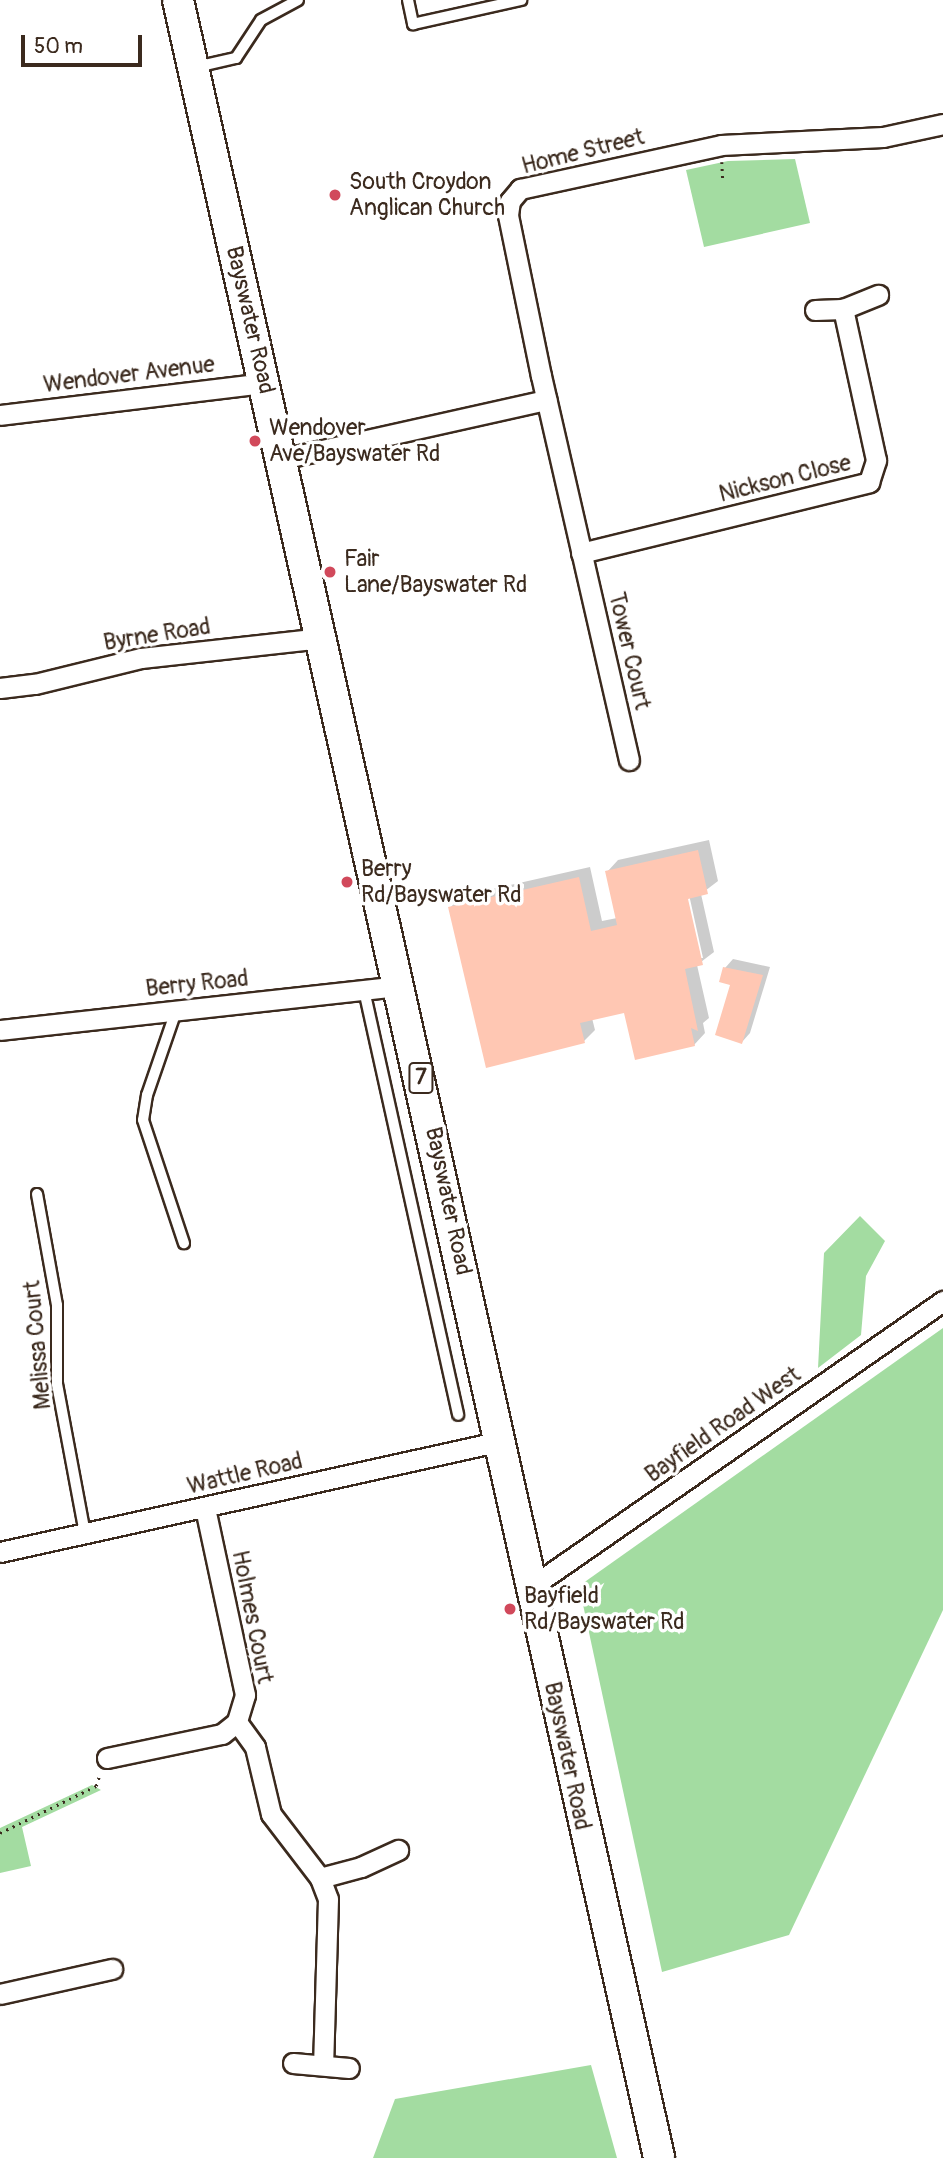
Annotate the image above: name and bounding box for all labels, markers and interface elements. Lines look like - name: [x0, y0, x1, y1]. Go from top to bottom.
- scale bar: [24, 21, 145, 65]
- text: 50 m: [34, 33, 83, 60]
- street label: Home Street: [519, 123, 647, 181]
- place label: South Croydon Anglican Church: [349, 168, 505, 222]
- marker: South Croydon Anglican Church: [327, 187, 343, 203]
- street label: Bayswater Road: [220, 243, 280, 397]
- street label: Wendover Avenue: [42, 351, 216, 399]
- place label: Wendover Ave/Bayswater Rd: [269, 414, 440, 468]
- marker: Wendover Ave/Bayswater Rd: [247, 433, 263, 449]
- street label: Nickson Close: [716, 449, 854, 509]
- place label: Fair Lane/Bayswater Rd: [344, 545, 527, 599]
- marker: Fair Lane/Bayswater Rd: [322, 564, 338, 580]
- street label: Tower Court: [602, 590, 656, 712]
- street label: Byrne Road: [101, 613, 213, 657]
- place label: Berry Rd/Bayswater Rd: [361, 855, 522, 909]
- marker: Berry Rd/Bayswater Rd: [339, 874, 355, 890]
- street label: Berry Road: [144, 965, 250, 1003]
- road number: 7: [407, 1060, 435, 1096]
- street label: Bayswater Road: [419, 1124, 477, 1278]
- street label: Melissa Court: [19, 1279, 57, 1411]
- street label: Bayfield Road West: [640, 1361, 806, 1489]
- street label: Wattle Road: [185, 1447, 305, 1501]
- street label: Holmes Court: [226, 1548, 278, 1686]
- place label: Bayfield Rd/Bayswater Rd: [524, 1582, 685, 1636]
- marker: Bayfield Rd/Bayswater Rd: [502, 1601, 518, 1617]
- street label: Bayswater Road: [538, 1679, 596, 1833]

